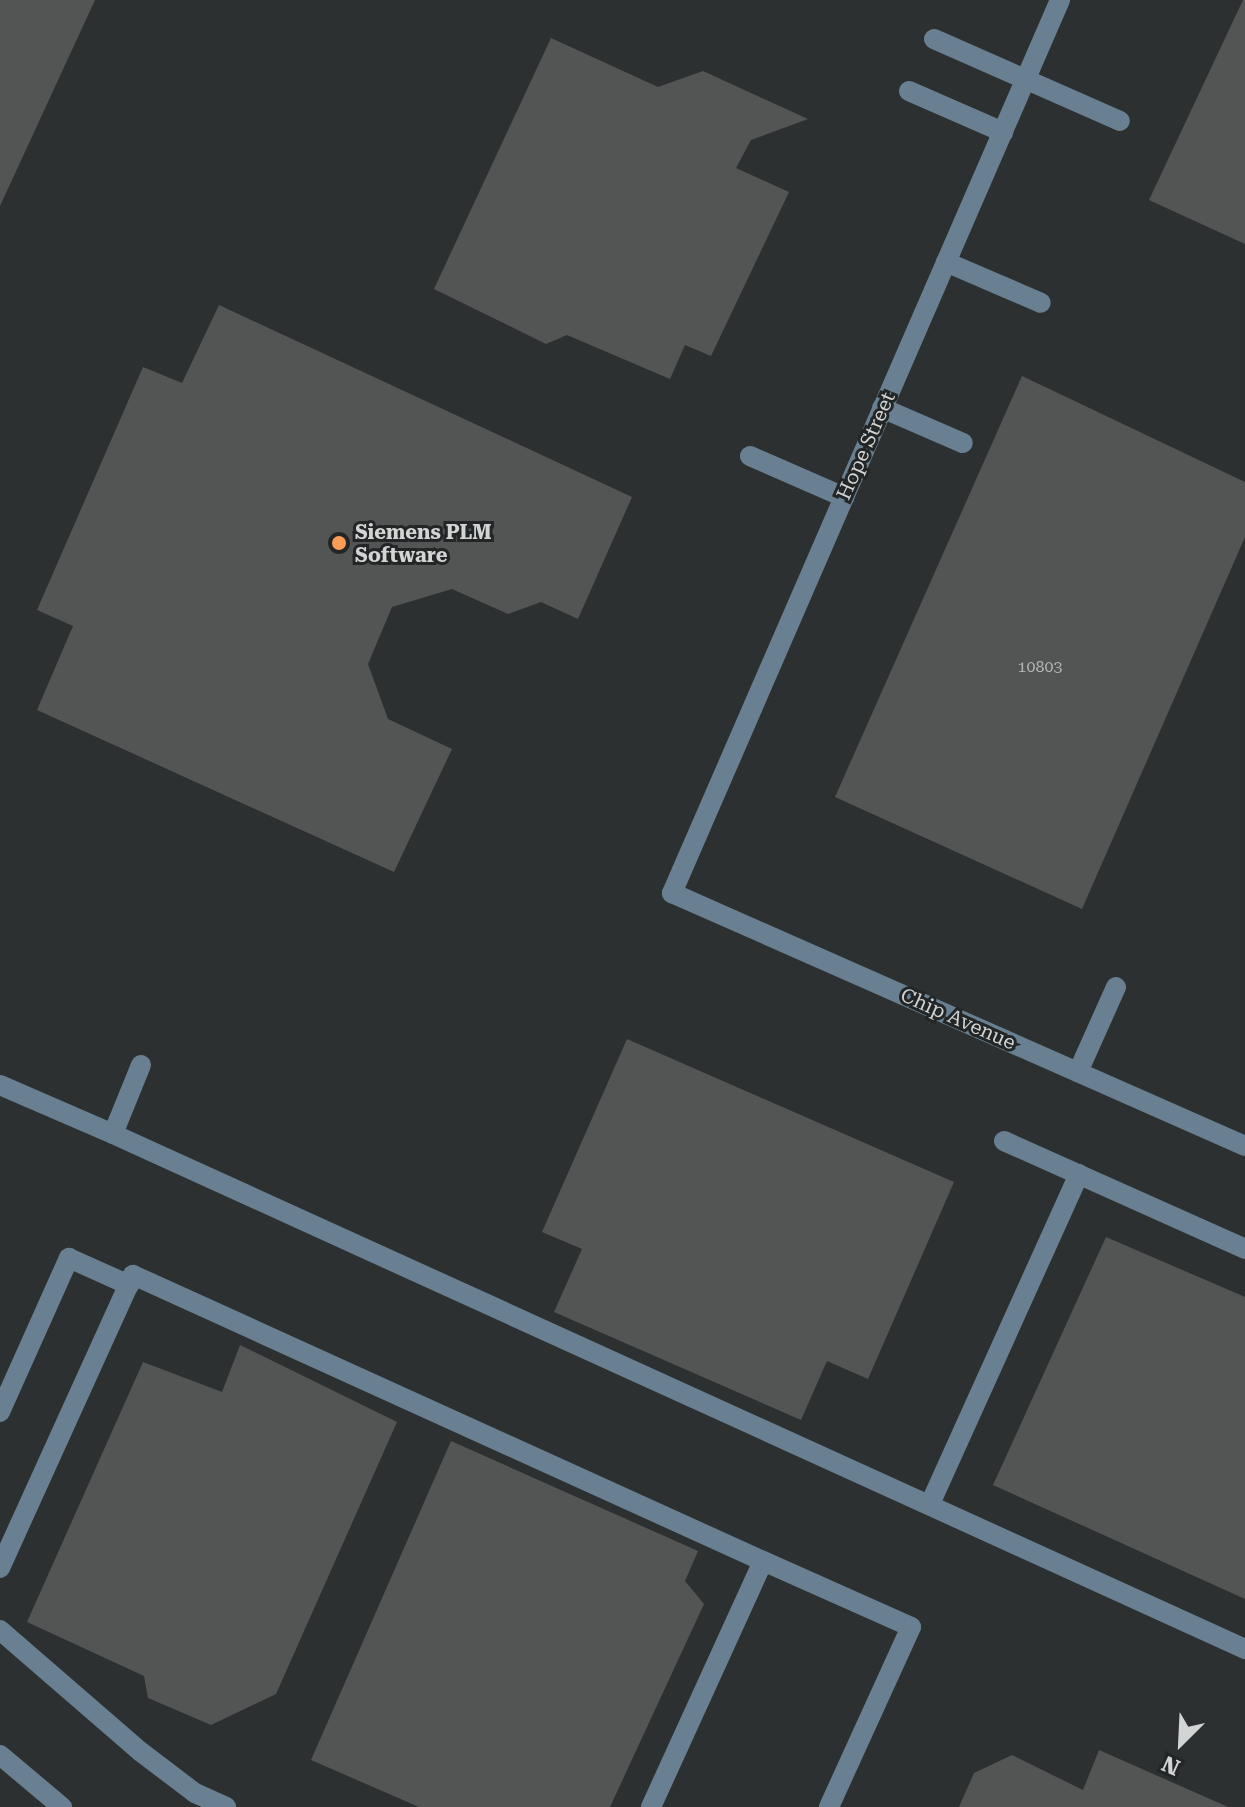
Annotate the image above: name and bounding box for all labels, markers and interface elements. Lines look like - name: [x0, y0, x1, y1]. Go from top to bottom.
- street label: Hope Street: [832, 388, 900, 504]
- place label: Siemens PLM Software: [355, 520, 492, 567]
- marker: Siemens PLM Software: [330, 534, 348, 552]
- house number: 10803: [1018, 657, 1062, 677]
- street label: Chip Avenue: [897, 983, 1019, 1055]
- north arrow: [1141, 1703, 1221, 1783]
- text: N: [1158, 1751, 1184, 1780]

